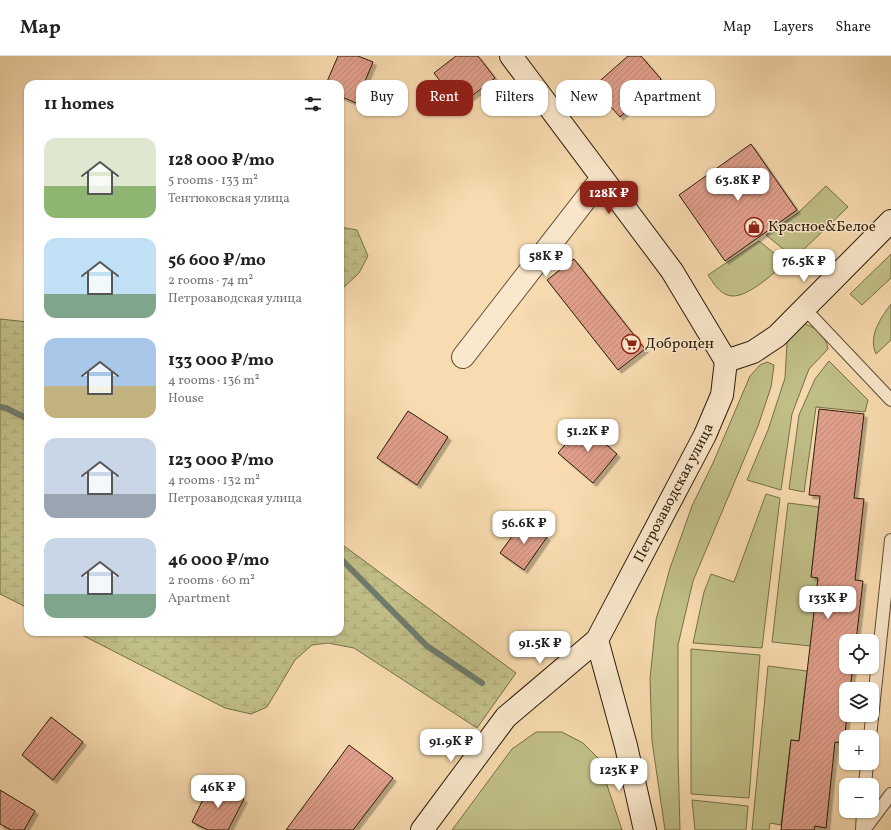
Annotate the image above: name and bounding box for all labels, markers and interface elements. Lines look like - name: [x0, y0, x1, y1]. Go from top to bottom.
- text: Map: [20, 15, 61, 41]
- text: Map: [723, 18, 751, 37]
- text: Layers: [773, 18, 813, 37]
- text: Share: [835, 18, 871, 37]
- chip: Buy: [356, 80, 408, 116]
- chip: Rent: [416, 80, 473, 116]
- chip: Filters: [481, 80, 548, 116]
- chip: New: [556, 80, 612, 116]
- chip: Apartment: [620, 80, 715, 116]
- text: 11 homes: [44, 93, 114, 116]
- icon: filters: [302, 93, 324, 115]
- text: 128 000 ₽/mo: [168, 149, 275, 172]
- icon: home: [76, 154, 124, 202]
- pin: 63.8K ₽: [701, 168, 775, 202]
- text: 5 rooms · 133 m²: [168, 172, 258, 190]
- text: 63.8K ₽: [715, 172, 761, 190]
- pin: 128K ₽: [576, 181, 642, 215]
- text: 128K ₽: [589, 185, 629, 203]
- text: Тентюковская улица: [168, 190, 290, 208]
- shop icon: Красное&Белое: [743, 216, 765, 238]
- place label: Красное&Белое: [768, 217, 876, 238]
- pin: 58K ₽: [518, 244, 574, 278]
- text: 58K ₽: [529, 248, 563, 266]
- text: 56 600 ₽/mo: [168, 249, 266, 272]
- pin: 76.5K ₽: [767, 249, 841, 283]
- text: 76.5K ₽: [782, 253, 826, 271]
- icon: home: [76, 254, 124, 302]
- text: 2 rooms · 74 m²: [168, 272, 253, 290]
- text: Петрозаводская улица: [168, 290, 302, 308]
- supermarket icon: Доброцен: [620, 333, 642, 355]
- place label: Доброцен: [645, 334, 714, 355]
- text: 133 000 ₽/mo: [168, 349, 274, 372]
- icon: home: [76, 354, 124, 402]
- text: 4 rooms · 136 m²: [168, 372, 260, 390]
- text: House: [168, 390, 204, 408]
- pin: 51.2K ₽: [551, 419, 625, 453]
- street label: Петрозаводская улица: [629, 420, 719, 567]
- text: 51.2K ₽: [567, 423, 609, 441]
- text: 123 000 ₽/mo: [168, 449, 274, 472]
- icon: home: [76, 454, 124, 502]
- text: 4 rooms · 132 m²: [168, 472, 260, 490]
- text: Петрозаводская улица: [168, 490, 302, 508]
- pin: 56.6K ₽: [487, 511, 561, 545]
- text: 56.6K ₽: [501, 515, 547, 533]
- text: 46 000 ₽/mo: [168, 549, 269, 572]
- icon: home: [76, 554, 124, 602]
- text: 2 rooms · 60 m²: [168, 572, 255, 590]
- pin: 133K ₽: [795, 586, 861, 620]
- text: Apartment: [168, 590, 231, 608]
- text: 133K ₽: [808, 590, 848, 608]
- pin: 91.5K ₽: [503, 631, 577, 665]
- map controls: [839, 634, 879, 818]
- button: locate: [839, 634, 879, 674]
- text: 91.5K ₽: [518, 635, 562, 653]
- button: layers: [839, 682, 879, 722]
- pin: 91.9K ₽: [414, 729, 488, 763]
- button: +: [839, 730, 879, 770]
- text: 91.9K ₽: [429, 733, 473, 751]
- pin: 123K ₽: [586, 758, 652, 792]
- text: 123K ₽: [599, 762, 639, 780]
- pin: 46K ₽: [190, 775, 246, 809]
- button: −: [839, 778, 879, 818]
- text: 46K ₽: [200, 779, 236, 797]

